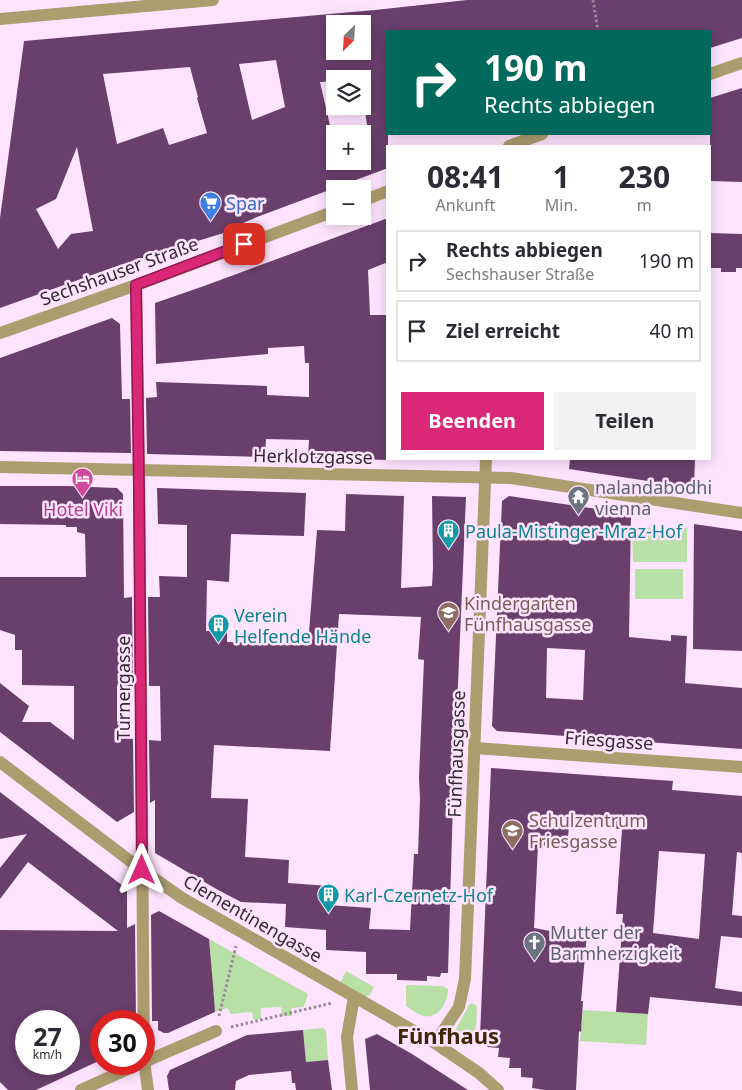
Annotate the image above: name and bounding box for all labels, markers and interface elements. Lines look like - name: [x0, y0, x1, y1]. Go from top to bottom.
- north arrow: [326, 15, 371, 60]
- map controls: [326, 15, 371, 225]
- text: 190 m: [484, 44, 587, 91]
- icon: right: [401, 50, 466, 115]
- button: layers: [326, 70, 371, 115]
- text: Rechts abbiegen: [484, 89, 655, 119]
- button: +: [326, 125, 371, 170]
- text: 08:41: [427, 156, 504, 197]
- text: 1: [553, 156, 570, 197]
- text: 230: [619, 156, 670, 197]
- button: −: [326, 180, 371, 225]
- supermarket icon: Spar: [198, 191, 222, 222]
- place label: Spar: [226, 191, 265, 215]
- text: Ankunft: [436, 194, 495, 216]
- text: Min.: [545, 194, 578, 216]
- text: m: [637, 194, 652, 216]
- pin: [223, 223, 265, 265]
- icon: arrive: [230, 230, 258, 258]
- street label: Sechshauser Straße: [37, 231, 201, 311]
- text: Rechts abbiegen: [446, 237, 603, 263]
- icon: right: [403, 247, 431, 275]
- text: 190 m: [639, 248, 694, 274]
- text: Sechshauser Straße: [446, 263, 594, 285]
- icon: arrive: [403, 317, 431, 345]
- text: Ziel erreicht: [446, 318, 560, 344]
- text: 40 m: [650, 318, 694, 344]
- button: Beenden: [401, 392, 544, 450]
- button: Teilen: [554, 392, 696, 450]
- street label: Herklotzgasse: [253, 443, 373, 469]
- hotel icon: Hotel Viki: [71, 467, 95, 498]
- place label: nalandabodhi vienna: [595, 475, 712, 520]
- temple icon: nalandabodhi vienna: [567, 485, 591, 516]
- place label: Hotel Viki: [43, 497, 123, 521]
- building icon: Paula-Mistinger-Mraz-Hof: [437, 519, 461, 550]
- place label: Paula-Mistinger-Mraz-Hof: [465, 519, 683, 543]
- place label: Kindergarten Fünfhausgasse: [464, 591, 591, 636]
- school or university icon: Kindergarten Fünfhausgasse: [436, 601, 460, 632]
- place label: Verein Helfende Hände: [234, 603, 371, 648]
- building icon: Verein Helfende Hände: [206, 613, 230, 644]
- street label: Turnergasse: [111, 636, 135, 740]
- street label: Fünfhausgasse: [442, 690, 470, 818]
- street label: Friesgasse: [564, 725, 654, 755]
- place label: Schulzentrum Friesgasse: [529, 808, 646, 853]
- school or university icon: Schulzentrum Friesgasse: [501, 818, 525, 849]
- position arrow: [115, 843, 167, 895]
- street label: Clementinengasse: [179, 869, 327, 967]
- building icon: Karl-Czernetz-Hof: [316, 883, 340, 914]
- place label: Karl-Czernetz-Hof: [344, 883, 494, 907]
- place label: Mutter der Barmherzigkeit: [550, 920, 680, 965]
- church icon: Mutter der Barmherzigkeit: [522, 930, 546, 961]
- speed limit sign: 30: [90, 1010, 155, 1075]
- text: 27: [33, 1019, 62, 1053]
- district label: Fünfhaus: [397, 1020, 499, 1050]
- text: km/h: [33, 1046, 62, 1063]

